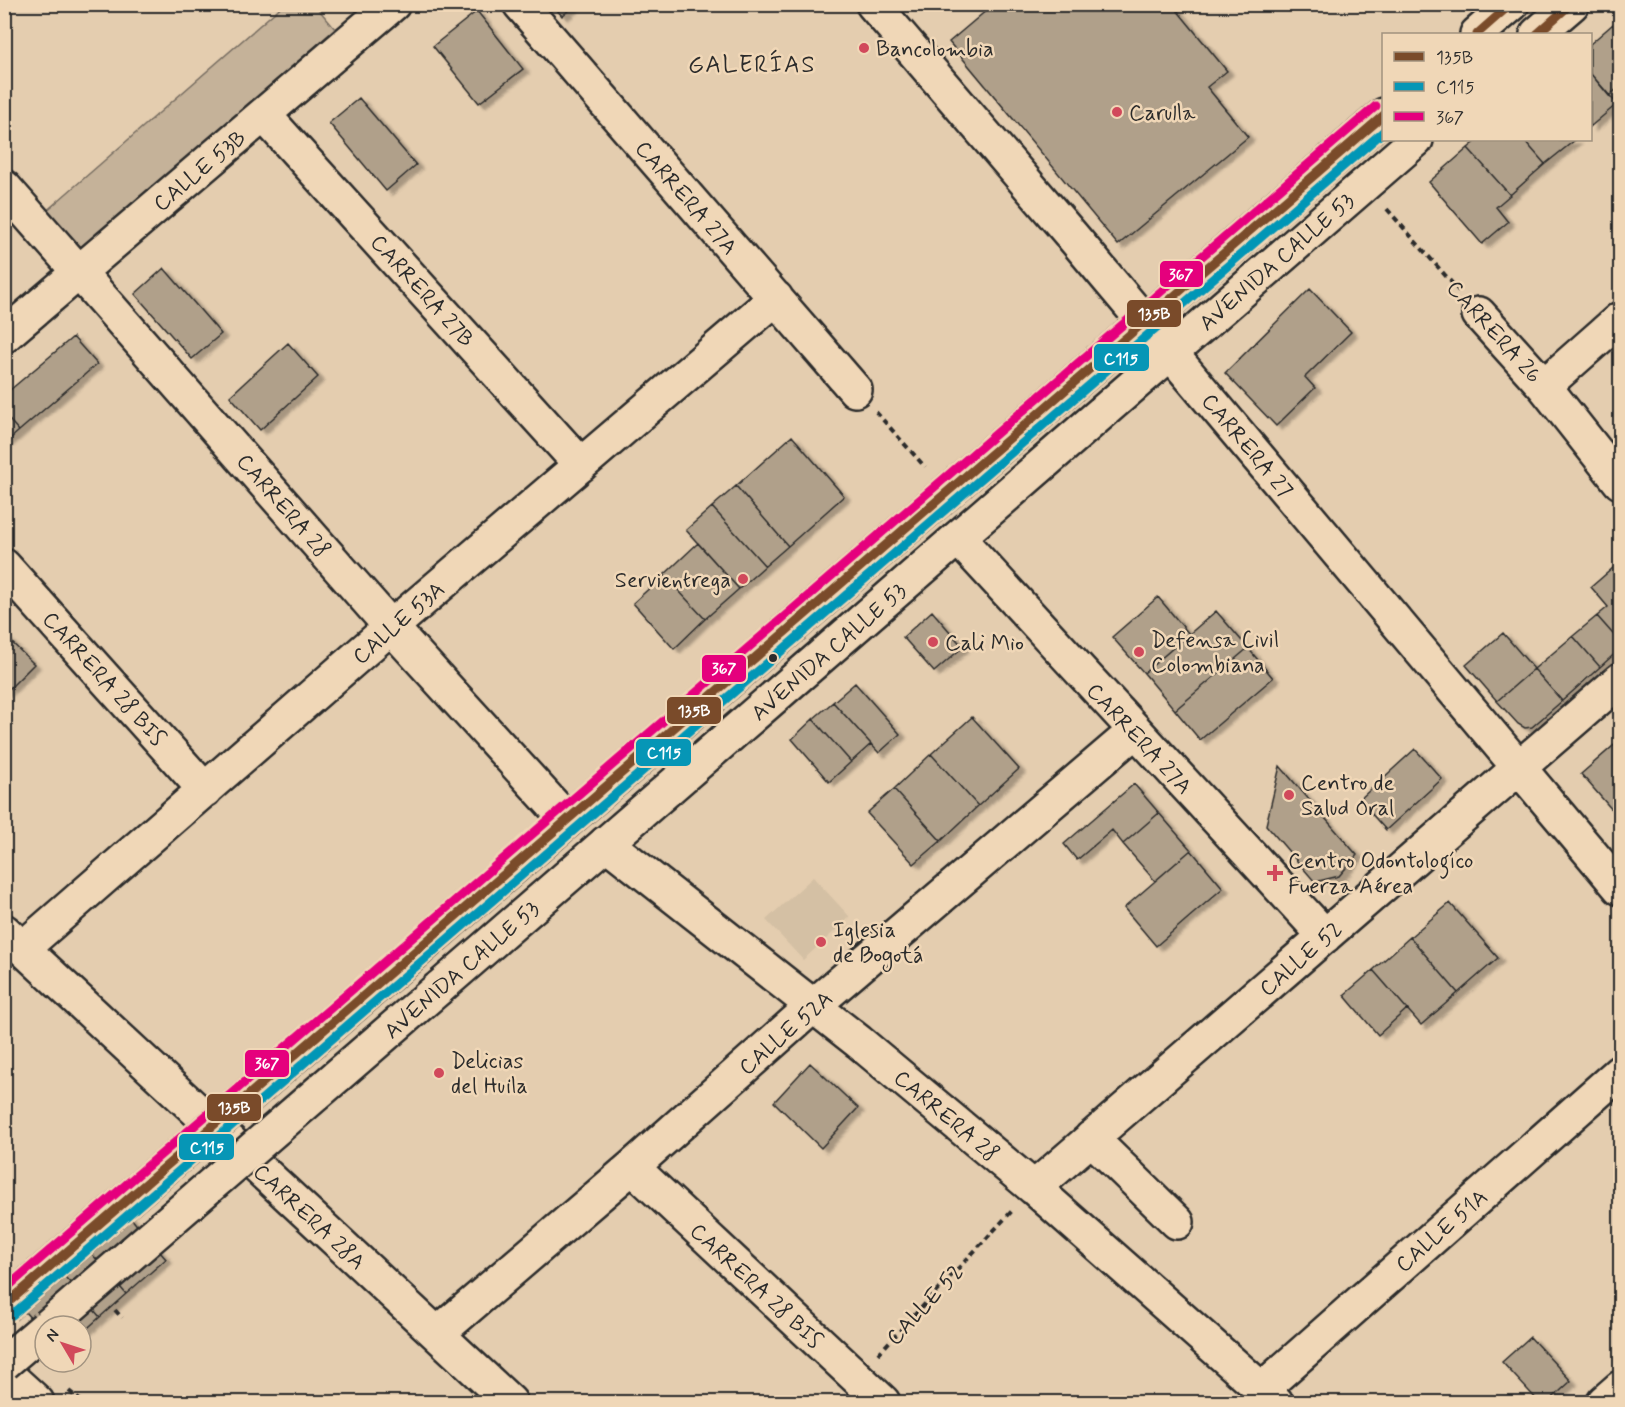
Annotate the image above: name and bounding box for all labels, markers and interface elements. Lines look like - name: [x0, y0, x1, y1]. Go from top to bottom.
- legend: [1382, 33, 1592, 141]
- place label: Bancolombia: [876, 36, 994, 64]
- marker: Bancolombia: [857, 41, 871, 55]
- text: 135B: [1436, 46, 1473, 70]
- district label: GALERÍAS: [688, 49, 816, 81]
- text: C115: [1436, 76, 1475, 100]
- place label: Carulla: [1129, 100, 1196, 128]
- marker: Carulla: [1110, 105, 1124, 119]
- text: 367: [1436, 106, 1464, 130]
- street label: CALLE 53B: [148, 125, 252, 218]
- street label: CARRERA 27A: [628, 135, 743, 261]
- street label: AVENIDA CALLE 53: [1194, 187, 1361, 338]
- street label: CARRERA 27B: [364, 229, 479, 354]
- line badge: 367: [1159, 260, 1204, 288]
- text: 367: [1168, 265, 1194, 286]
- street label: CARRERA 26: [1440, 275, 1547, 390]
- line badge: 135B: [1126, 299, 1182, 328]
- text: 135B: [1138, 304, 1170, 325]
- line badge: C115: [1093, 343, 1150, 372]
- text: C115: [1104, 349, 1138, 370]
- street label: CARRERA 27: [1195, 388, 1298, 504]
- street label: CARRERA 28: [230, 448, 335, 564]
- place label: Servientrega: [615, 567, 731, 596]
- marker: Servientrega: [736, 572, 750, 586]
- street label: CALLE 53A: [347, 576, 451, 671]
- street label: AVENIDA CALLE 53: [746, 577, 913, 728]
- street label: CARRERA 28 BIS: [36, 606, 171, 753]
- place label: Defensa Civil Colombiana: [1151, 627, 1279, 680]
- place label: Cali Mio: [945, 630, 1024, 658]
- marker: Cali Mio: [926, 635, 940, 649]
- marker: Defensa Civil Colombiana: [1132, 645, 1146, 659]
- unlabelled marker: [767, 652, 779, 664]
- line badge: 367: [701, 654, 747, 683]
- text: 367: [711, 659, 737, 680]
- street label: CARRERA 27A: [1080, 678, 1197, 801]
- line badge: 135B: [666, 696, 722, 725]
- text: 135B: [678, 701, 710, 722]
- line badge: C115: [635, 738, 692, 767]
- text: C115: [647, 743, 681, 764]
- place label: Centro de Salud Oral: [1301, 770, 1395, 823]
- marker: Centro de Salud Oral: [1282, 788, 1296, 802]
- place label: Centro Odontologíco Fuerza Aérea: [1288, 848, 1473, 901]
- marker: Centro Odontologíco Fuerza Aérea: [1266, 864, 1284, 882]
- street label: AVENIDA CALLE 53: [379, 895, 546, 1046]
- street label: CALLE 52: [1254, 916, 1349, 1003]
- place label: Iglesia de Bogotá: [833, 917, 923, 973]
- marker: Iglesia de Bogotá: [814, 935, 828, 949]
- street label: CALLE 52A: [734, 985, 839, 1082]
- place label: Delicias del Huila: [451, 1048, 528, 1101]
- line badge: 367: [244, 1049, 290, 1078]
- text: 367: [254, 1054, 280, 1075]
- street label: CARRERA 28: [887, 1064, 1004, 1169]
- marker: Delicias del Huila: [432, 1066, 446, 1080]
- line badge: 135B: [206, 1093, 262, 1122]
- text: 135B: [218, 1098, 250, 1119]
- line badge: C115: [178, 1133, 235, 1161]
- text: C115: [190, 1138, 224, 1159]
- street label: CARRERA 28A: [247, 1158, 371, 1277]
- street label: CALLE 51A: [1390, 1184, 1494, 1279]
- street label: CARRERA 28 BIS: [683, 1218, 828, 1355]
- street label: CALLE 52: [881, 1259, 970, 1352]
- north arrow: [33, 1314, 93, 1374]
- text: N: [41, 1325, 64, 1346]

